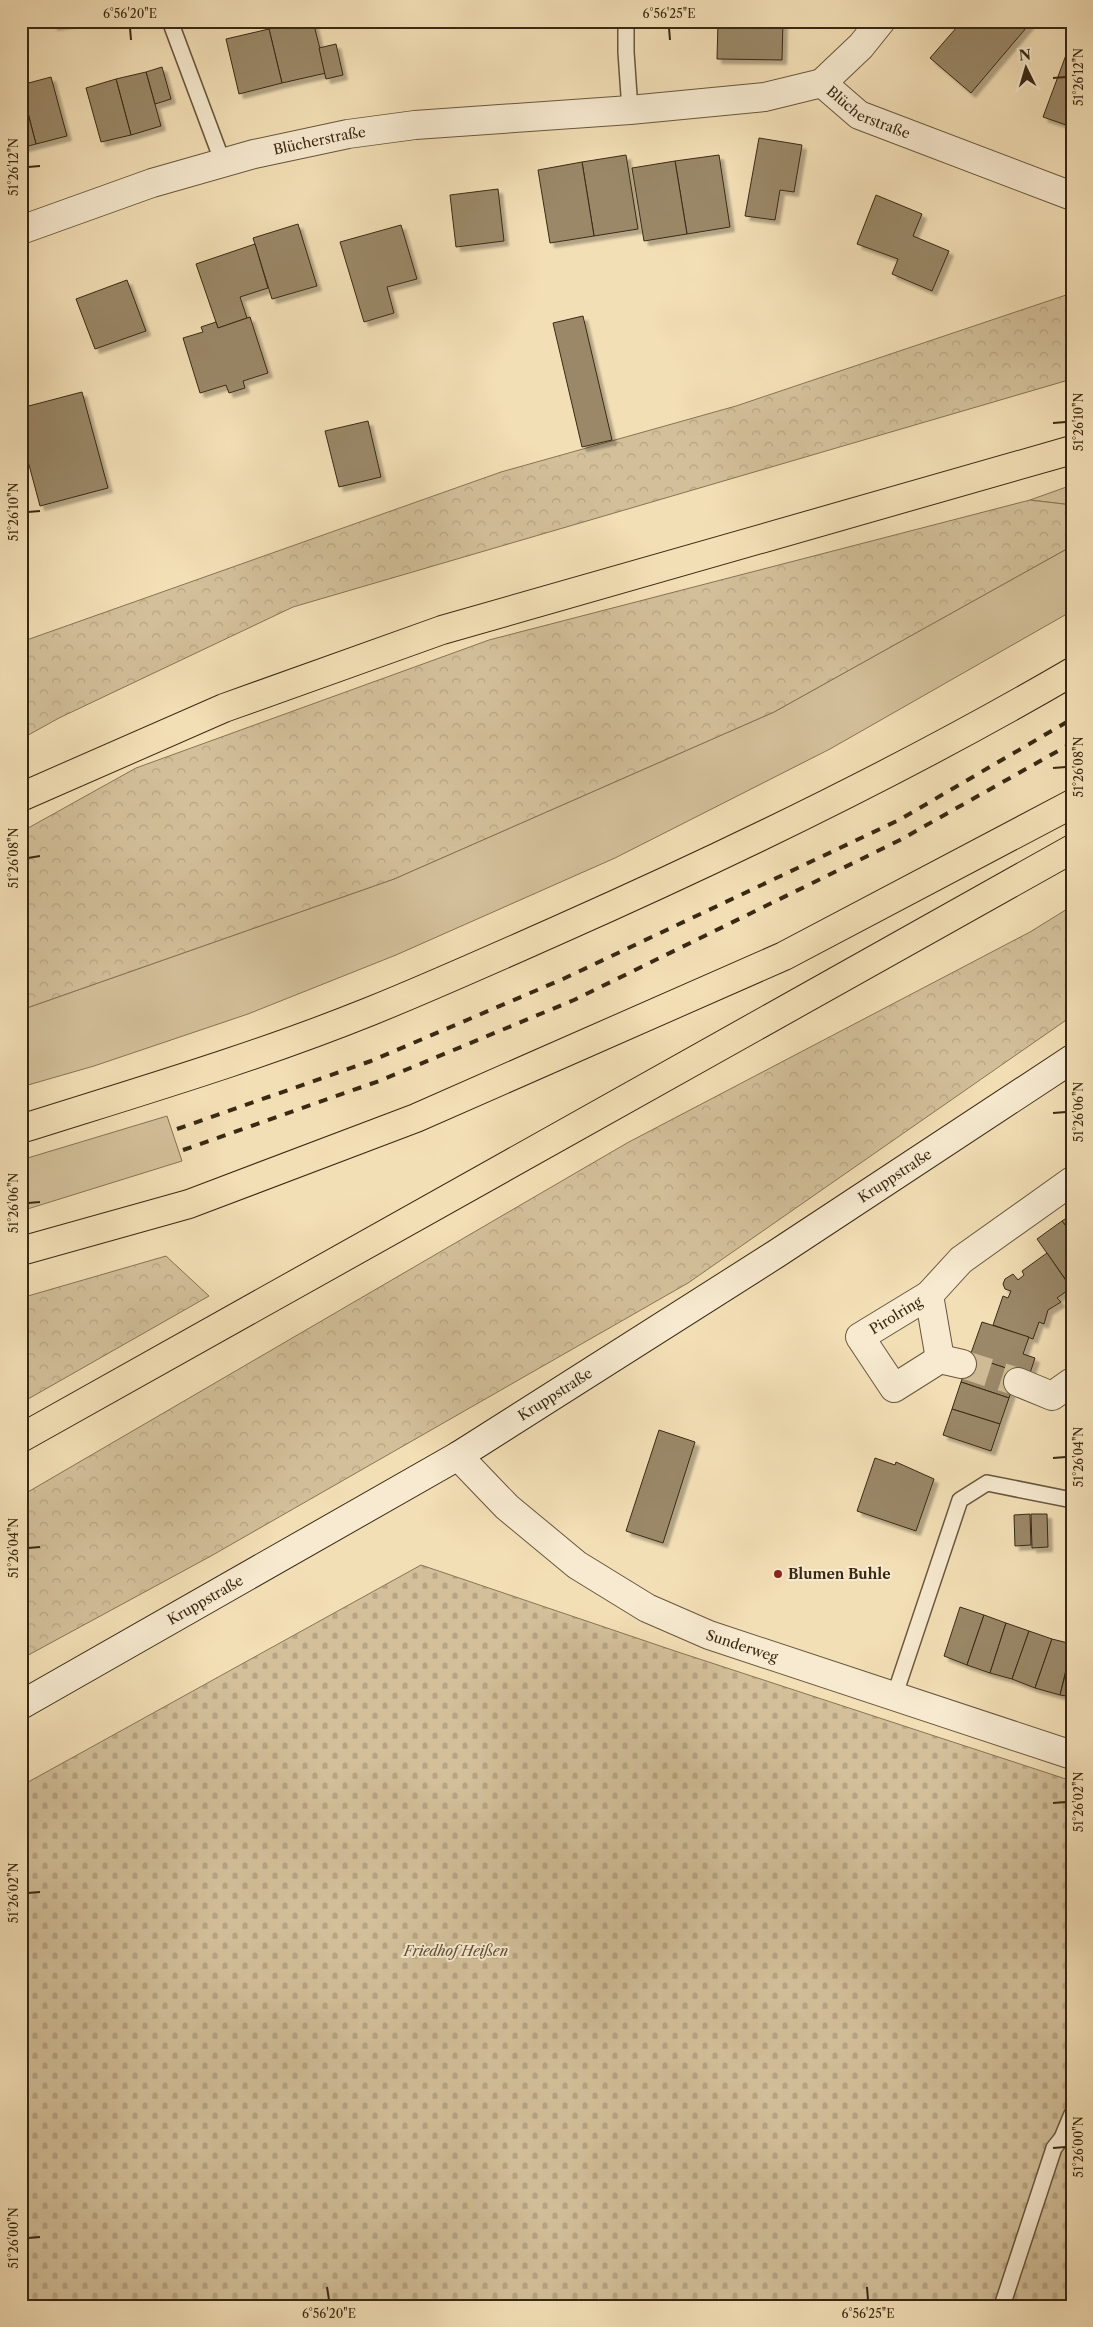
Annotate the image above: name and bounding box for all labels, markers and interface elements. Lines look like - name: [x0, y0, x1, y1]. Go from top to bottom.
- text: 6°56'20"E: [103, 6, 157, 21]
- text: 6°56'25"E: [643, 6, 695, 21]
- north arrow: [1000, 42, 1050, 92]
- text: N: [1018, 46, 1032, 65]
- text: 51°26'12"N: [1071, 48, 1086, 106]
- street label: Blücherstraße: [823, 82, 913, 143]
- street label: Blücherstraße: [271, 123, 367, 159]
- text: 51°26'12"N: [6, 138, 21, 196]
- text: 51°26'10"N: [1071, 393, 1086, 451]
- text: 51°26'10"N: [6, 483, 21, 541]
- text: 51°26'08"N: [1071, 737, 1086, 797]
- text: 51°26'08"N: [6, 828, 21, 888]
- text: 51°26'06"N: [1071, 1082, 1086, 1142]
- street label: Kruppstraße: [855, 1145, 935, 1206]
- text: 51°26'06"N: [6, 1173, 21, 1233]
- street label: Pirolring: [866, 1292, 926, 1338]
- street label: Kruppstraße: [515, 1364, 596, 1425]
- text: 51°26'04"N: [1071, 1427, 1086, 1487]
- text: 51°26'04"N: [6, 1518, 21, 1578]
- place label: Blumen Buhle: [788, 1565, 891, 1583]
- marker: Blumen Buhle: [772, 1568, 784, 1580]
- street label: Kruppstraße: [164, 1571, 246, 1629]
- street label: Sunderweg: [704, 1626, 781, 1666]
- text: 51°26'02"N: [1071, 1772, 1086, 1832]
- text: 51°26'02"N: [6, 1863, 21, 1923]
- park label: Friedhof Heißen: [403, 1942, 508, 1960]
- text: 51°26'00"N: [1071, 2116, 1086, 2178]
- text: 51°26'00"N: [6, 2207, 21, 2269]
- text: 6°56'20"E: [302, 2306, 356, 2321]
- text: 6°56'25"E: [842, 2306, 894, 2321]

